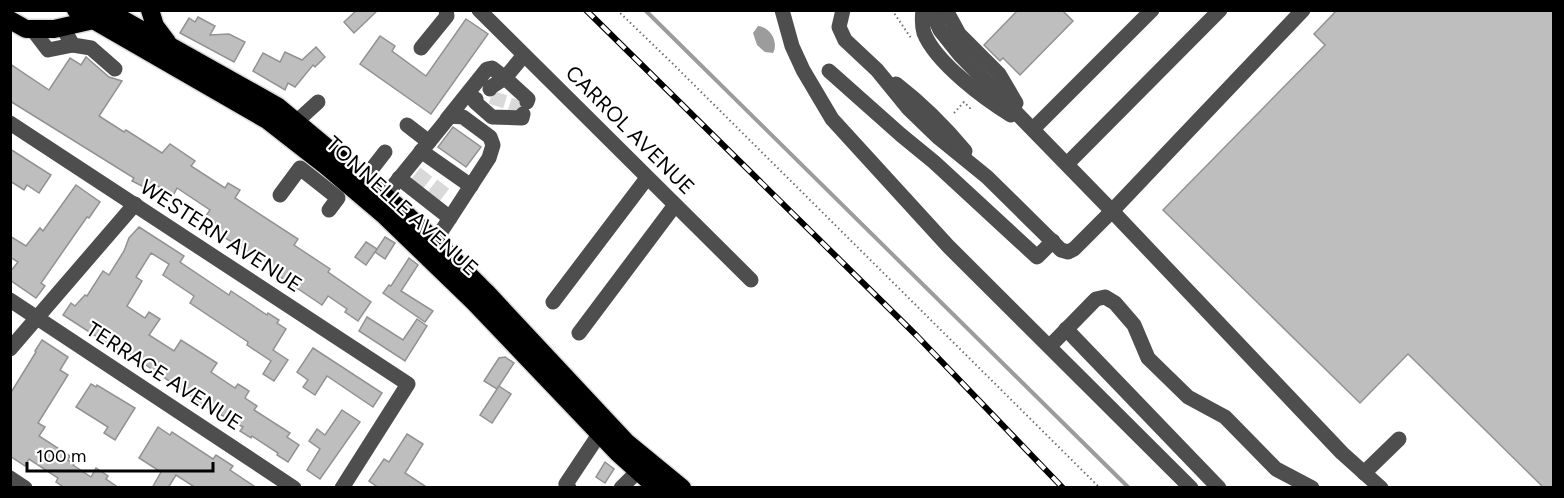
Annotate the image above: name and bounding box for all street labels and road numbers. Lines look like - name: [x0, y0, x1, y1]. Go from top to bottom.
- street label: CARROL AVENUE: [561, 60, 700, 199]
- street label: TONNELLE AVENUE: [321, 131, 484, 281]
- street label: WESTERN AVENUE: [136, 174, 307, 297]
- street label: TERRACE AVENUE: [82, 316, 247, 435]

